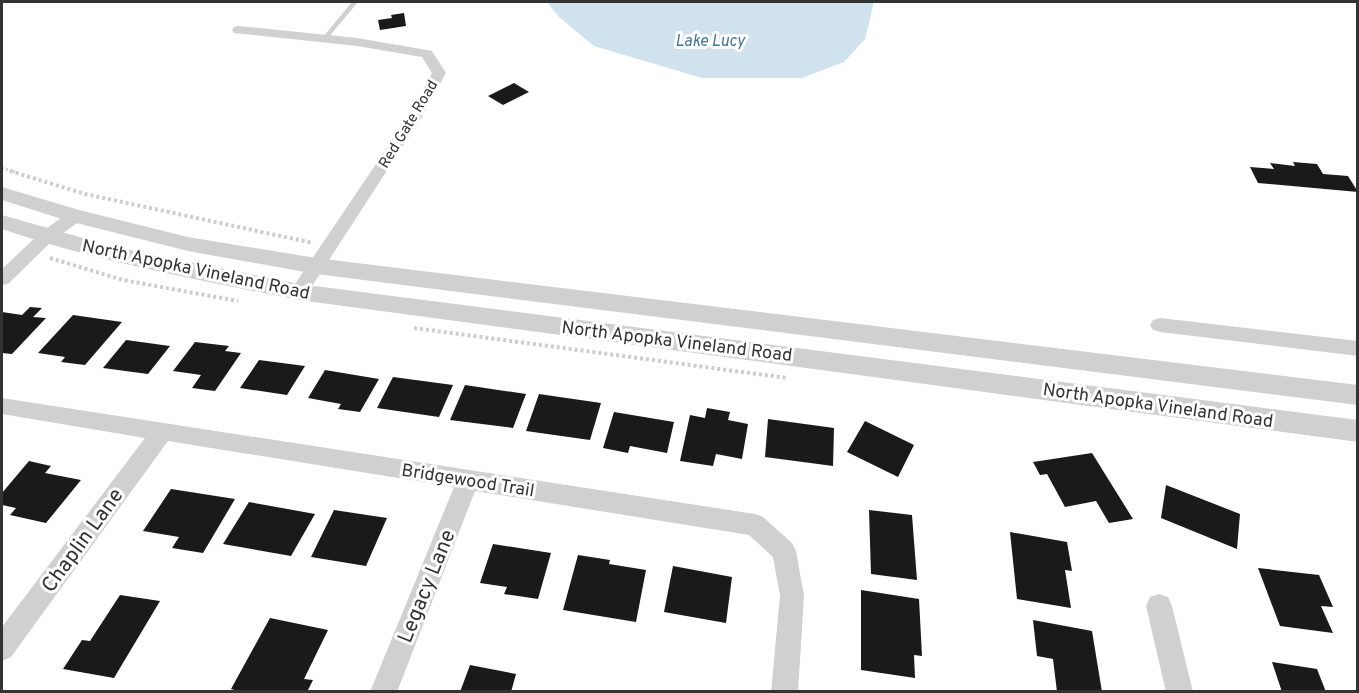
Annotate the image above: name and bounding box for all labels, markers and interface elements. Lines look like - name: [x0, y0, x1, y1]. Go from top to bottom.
- water label: Lake Lucy: [675, 32, 746, 52]
- street label: Red Gate Road: [375, 77, 443, 172]
- street label: North Apopka Vineland Road: [80, 235, 312, 306]
- street label: North Apopka Vineland Road: [560, 317, 793, 368]
- street label: North Apopka Vineland Road: [1041, 379, 1274, 434]
- street label: Bridgewood Trail: [400, 460, 536, 503]
- street label: Chaplin Lane: [36, 483, 130, 598]
- street label: Legacy Lane: [392, 526, 462, 647]

